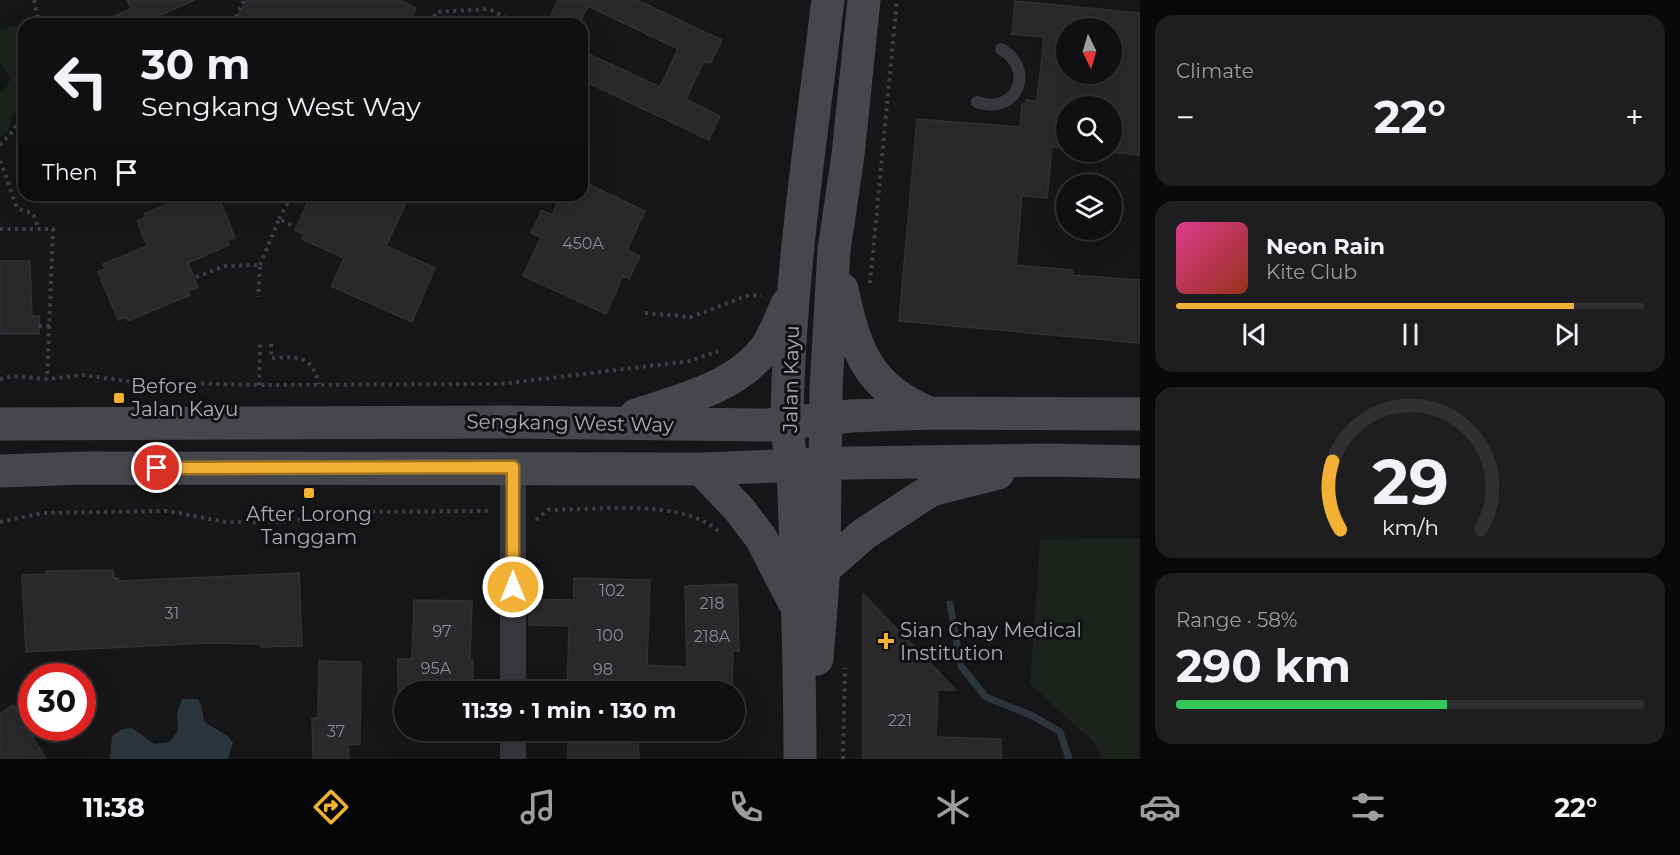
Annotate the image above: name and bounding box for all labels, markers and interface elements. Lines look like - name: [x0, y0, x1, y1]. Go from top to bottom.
- north arrow: [1056, 18, 1122, 84]
- map controls: [1056, 18, 1122, 240]
- text: 30 m: [141, 38, 250, 90]
- icon: left: [42, 42, 120, 120]
- text: Climate: [1176, 59, 1254, 83]
- text: 22°: [1374, 89, 1446, 144]
- text: Sengkang West Way: [141, 90, 421, 123]
- button: search: [1056, 96, 1122, 162]
- text: −: [1176, 97, 1195, 137]
- text: +: [1625, 97, 1644, 137]
- icon: arrive: [110, 156, 143, 189]
- text: Then: [42, 159, 98, 186]
- button: layers: [1056, 174, 1122, 240]
- text: Neon Rain: [1266, 233, 1385, 260]
- house number: 450A: [562, 234, 604, 253]
- text: Kite Club: [1266, 260, 1357, 284]
- icon: previous: [1238, 318, 1271, 351]
- icon: pause: [1394, 318, 1427, 351]
- icon: next: [1550, 318, 1583, 351]
- street label: Jalan Kayu: [778, 325, 804, 434]
- place label: Before Jalan Kayu: [130, 374, 238, 421]
- marker: Before Jalan Kayu: [112, 391, 126, 405]
- street label: Sengkang West Way: [466, 409, 674, 437]
- pin: [131, 442, 182, 493]
- text: 29: [1372, 444, 1448, 520]
- icon: arrive: [140, 451, 173, 484]
- marker: After Lorong Tanggam: [302, 486, 316, 500]
- place label: After Lorong Tanggam: [246, 502, 372, 549]
- text: km/h: [1381, 514, 1439, 540]
- position arrow: [481, 555, 545, 619]
- house number: 102: [599, 581, 625, 600]
- house number: 218: [699, 594, 725, 613]
- house number: 31: [165, 604, 179, 623]
- text: Range · 58%: [1176, 608, 1297, 632]
- place label: Sian Chay Medical Institution: [900, 618, 1082, 665]
- house number: 97: [432, 622, 452, 641]
- house number: 100: [597, 626, 623, 645]
- house number: 218A: [694, 627, 731, 646]
- marker: Sian Chay Medical Institution: [877, 632, 895, 650]
- text: 290 km: [1176, 638, 1351, 693]
- house number: 95A: [421, 659, 452, 678]
- house number: 98: [593, 660, 613, 679]
- speed limit sign: 30: [18, 663, 96, 741]
- text: 11:39 · 1 min · 130 m: [463, 697, 676, 724]
- house number: 221: [888, 711, 912, 730]
- house number: 37: [327, 722, 345, 741]
- icon: directions: [310, 786, 352, 828]
- icon: music: [517, 786, 559, 828]
- icon: phone: [725, 786, 767, 828]
- icon: climate: [932, 786, 974, 828]
- icon: car: [1139, 786, 1181, 828]
- icon: filters: [1347, 786, 1389, 828]
- text: 11:38: [83, 791, 145, 824]
- text: 22°: [1554, 791, 1597, 824]

